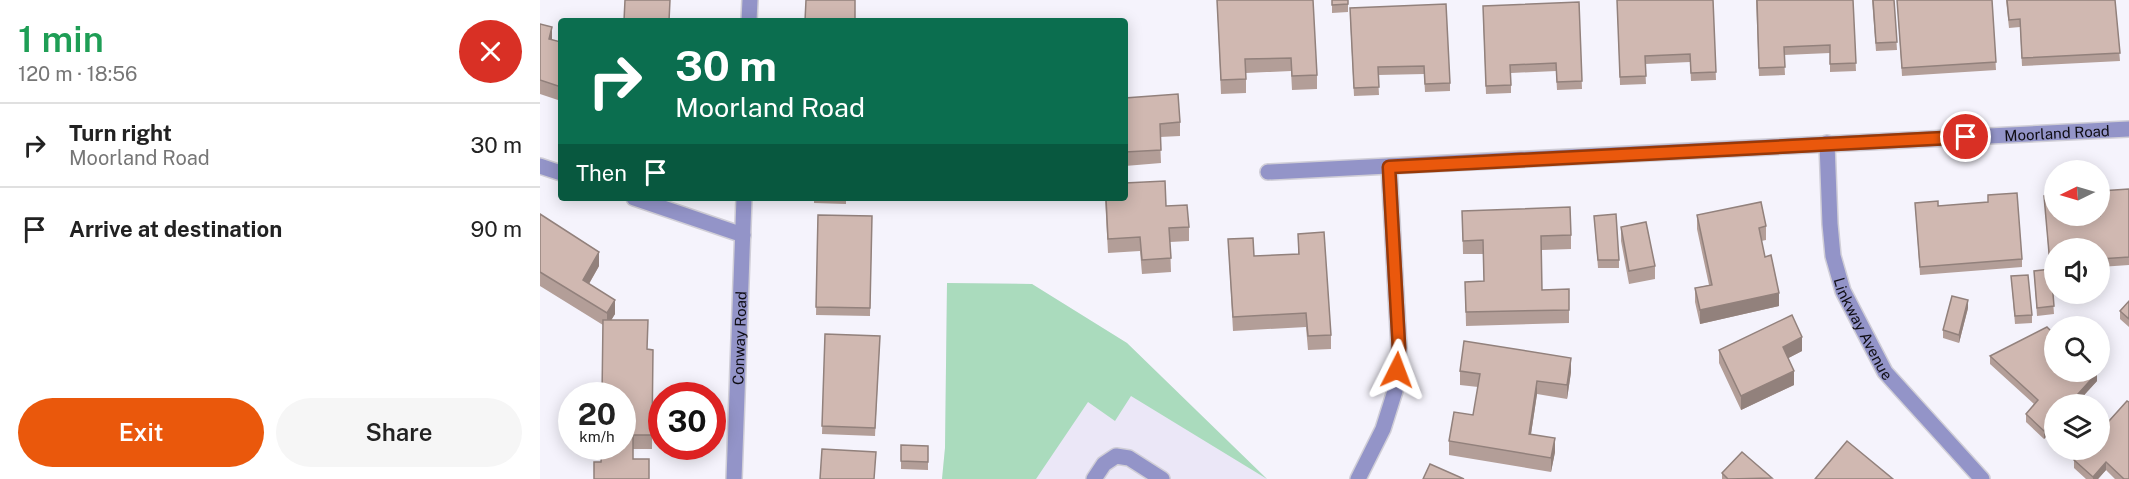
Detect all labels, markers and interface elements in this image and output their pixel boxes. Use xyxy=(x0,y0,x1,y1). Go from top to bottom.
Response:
text: 1 min xyxy=(18,18,104,60)
button: close xyxy=(459,20,522,83)
text: 30 m xyxy=(675,41,777,90)
icon: right xyxy=(576,42,654,120)
text: 120 m · 18:56 xyxy=(18,62,138,86)
text: Moorland Road xyxy=(675,91,865,123)
pin xyxy=(1940,111,1991,162)
text: Turn right xyxy=(69,120,172,146)
icon: arrive xyxy=(1949,120,1982,153)
street label: Moorland Road xyxy=(2004,121,2110,144)
icon: right xyxy=(18,129,51,162)
text: 30 m xyxy=(470,132,522,158)
text: Moorland Road xyxy=(69,146,210,170)
icon: arrive xyxy=(639,156,672,189)
text: Then xyxy=(576,160,627,186)
north arrow xyxy=(2044,160,2110,226)
map controls xyxy=(2044,160,2110,460)
icon: arrive xyxy=(18,213,51,246)
text: Arrive at destination xyxy=(69,216,282,242)
text: 90 m xyxy=(471,216,522,242)
button: sound xyxy=(2044,238,2110,304)
street label: Linkway Avenue xyxy=(1831,275,1896,383)
street label: Conway Road xyxy=(729,291,749,385)
button: search xyxy=(2044,316,2110,382)
position arrow xyxy=(1365,338,1429,402)
speed limit sign: 30 xyxy=(648,382,726,460)
button: layers xyxy=(2044,394,2110,460)
text: 20 xyxy=(578,396,616,432)
button: Exit xyxy=(18,398,264,467)
button: Share xyxy=(276,398,522,467)
text: km/h xyxy=(579,428,615,445)

